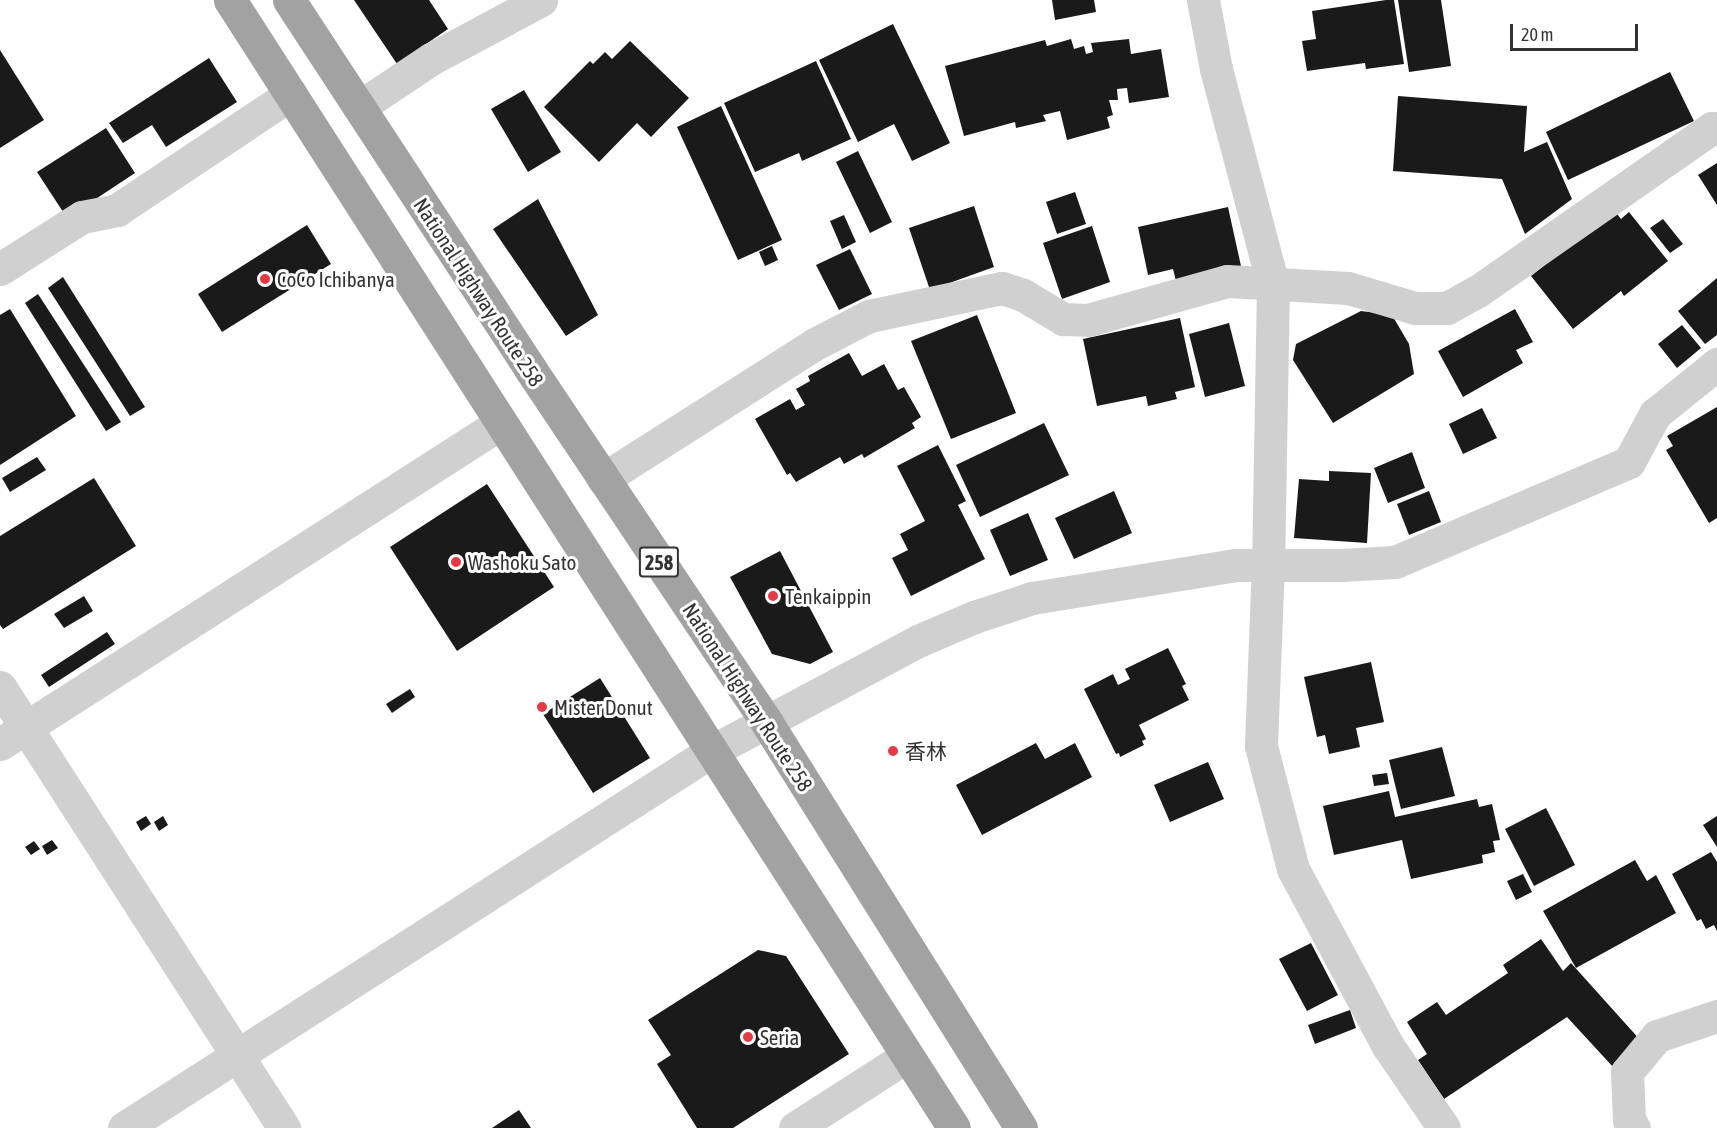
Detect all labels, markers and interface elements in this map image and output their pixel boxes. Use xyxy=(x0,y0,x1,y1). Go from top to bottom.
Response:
scale bar xyxy=(1513,12,1640,50)
text: 20 m xyxy=(1521,24,1553,45)
street label: National Highway Route 258 xyxy=(409,193,549,391)
place label: CoCo Ichibanya xyxy=(277,266,395,292)
marker: CoCo Ichibanya xyxy=(258,272,272,286)
road number: 258 xyxy=(638,545,680,579)
place label: Washoku Sato xyxy=(468,549,576,575)
marker: Washoku Sato xyxy=(449,555,463,569)
place label: Tenkaippin xyxy=(785,583,871,609)
marker: Tenkaippin xyxy=(766,589,780,603)
street label: National Highway Route 258 xyxy=(678,598,818,796)
place label: Mister Donut xyxy=(554,694,653,720)
marker: Mister Donut xyxy=(535,700,549,714)
place label: 香林 xyxy=(905,738,947,764)
marker: 香林 xyxy=(886,744,900,758)
place label: Seria xyxy=(760,1024,799,1050)
marker: Seria xyxy=(741,1030,755,1044)

